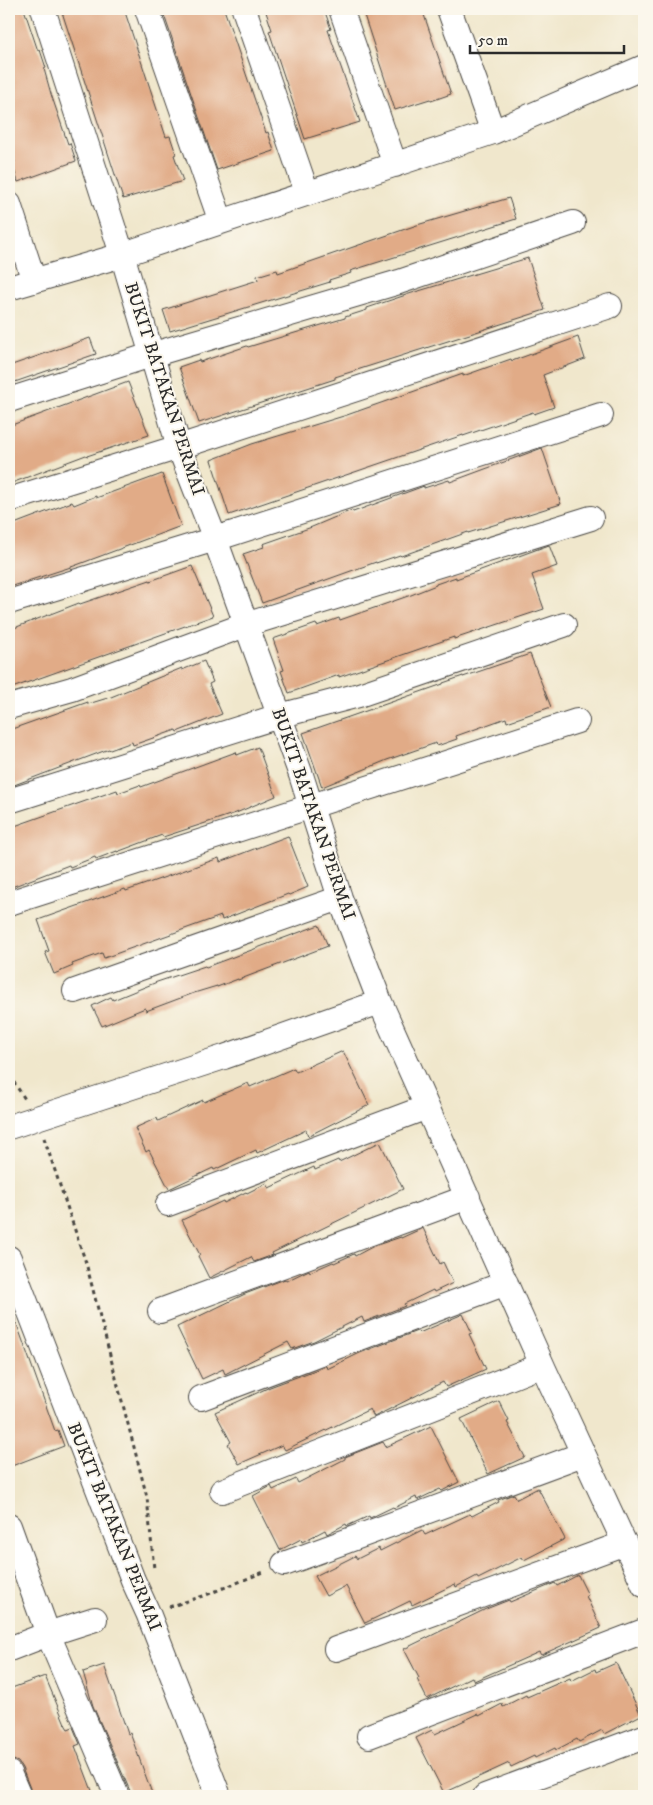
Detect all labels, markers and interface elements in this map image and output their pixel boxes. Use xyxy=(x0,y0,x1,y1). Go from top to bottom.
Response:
scale bar xyxy=(470,22,624,54)
text: 50 m xyxy=(478,31,508,50)
street label: BUKIT BATAKAN PERMAI xyxy=(119,280,209,498)
street label: BUKIT BATAKAN PERMAI xyxy=(266,705,360,923)
street label: BUKIT BATAKAN PERMAI xyxy=(62,1419,166,1635)

